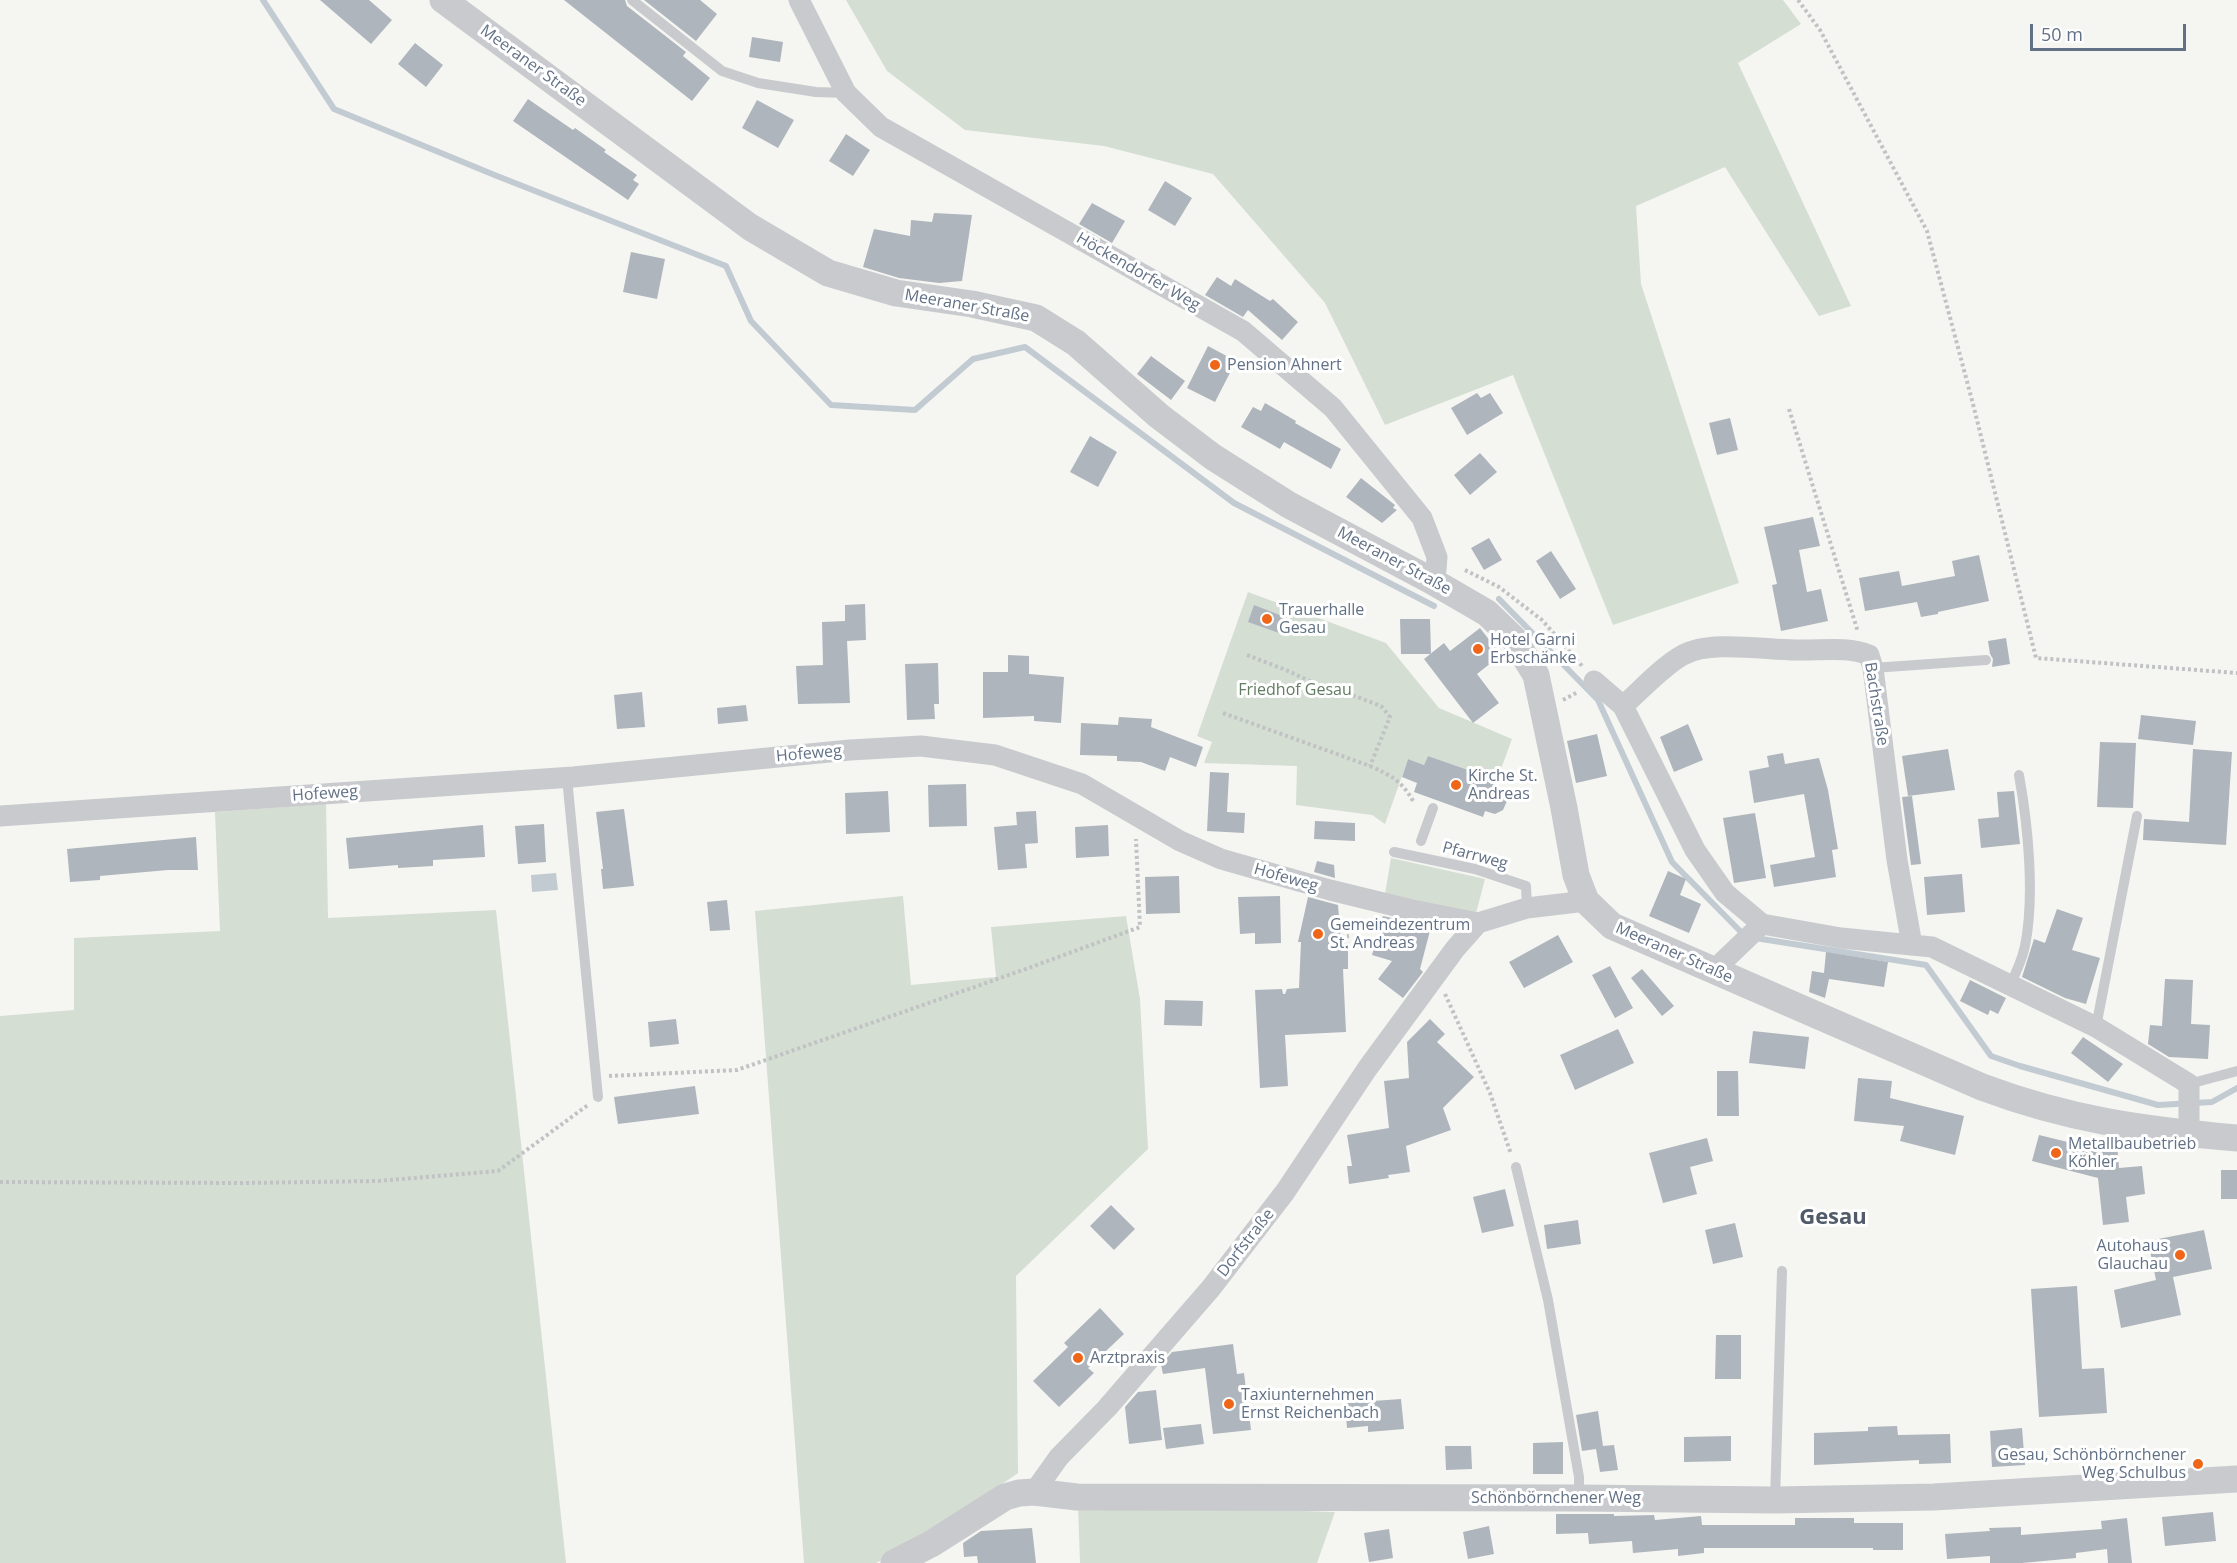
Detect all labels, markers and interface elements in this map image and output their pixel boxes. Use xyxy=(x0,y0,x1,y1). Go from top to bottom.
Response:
scale bar xyxy=(2033,12,2189,50)
street label: Meeraner Straße xyxy=(476,21,590,111)
text: 50 m xyxy=(2041,22,2083,46)
street label: Höckendorfer Weg xyxy=(1073,229,1203,315)
street label: Meeraner Straße xyxy=(903,286,1031,326)
place label: Pension Ahnert xyxy=(1227,355,1342,375)
marker: Pension Ahnert xyxy=(1208,358,1222,372)
street label: Meeraner Straße xyxy=(1334,523,1454,599)
place label: Trauerhalle Gesau xyxy=(1279,600,1364,638)
marker: Trauerhalle Gesau xyxy=(1260,612,1274,626)
place label: Hotel Garni Erbschänke xyxy=(1490,630,1576,668)
marker: Hotel Garni Erbschänke xyxy=(1471,642,1485,656)
street label: Bachstraße xyxy=(1860,661,1892,747)
park label: Friedhof Gesau xyxy=(1238,680,1352,700)
street label: Hofeweg xyxy=(775,742,843,766)
place label: Kirche St. Andreas xyxy=(1468,766,1538,804)
marker: Kirche St. Andreas xyxy=(1449,778,1463,792)
street label: Hofeweg xyxy=(291,782,359,806)
street label: Pfarrweg xyxy=(1440,838,1510,874)
street label: Hofeweg xyxy=(1252,860,1320,896)
place label: Gemeindezentrum St. Andreas xyxy=(1330,915,1470,953)
street label: Meeraner Straße xyxy=(1612,919,1736,987)
marker: Gemeindezentrum St. Andreas xyxy=(1311,927,1325,941)
place label: Metallbaubetrieb Köhler xyxy=(2068,1134,2196,1172)
marker: Metallbaubetrieb Köhler xyxy=(2049,1146,2063,1160)
street label: Dorfstraße xyxy=(1214,1205,1278,1281)
district label: Gesau xyxy=(1799,1205,1867,1231)
place label: Autohaus Glauchau xyxy=(2097,1236,2168,1274)
marker: Autohaus Glauchau xyxy=(2173,1248,2187,1262)
place label: Arztpraxis xyxy=(1090,1348,1165,1368)
marker: Arztpraxis xyxy=(1071,1351,1085,1365)
place label: Taxiunternehmen Ernst Reichenbach xyxy=(1241,1385,1379,1423)
marker: Taxiunternehmen Ernst Reichenbach xyxy=(1222,1397,1236,1411)
place label: Gesau, Schönbörnchener Weg Schulbus xyxy=(1998,1445,2186,1483)
marker: Gesau, Schönbörnchener Weg Schulbus xyxy=(2191,1457,2205,1471)
street label: Schönbörnchener Weg xyxy=(1471,1488,1641,1508)

